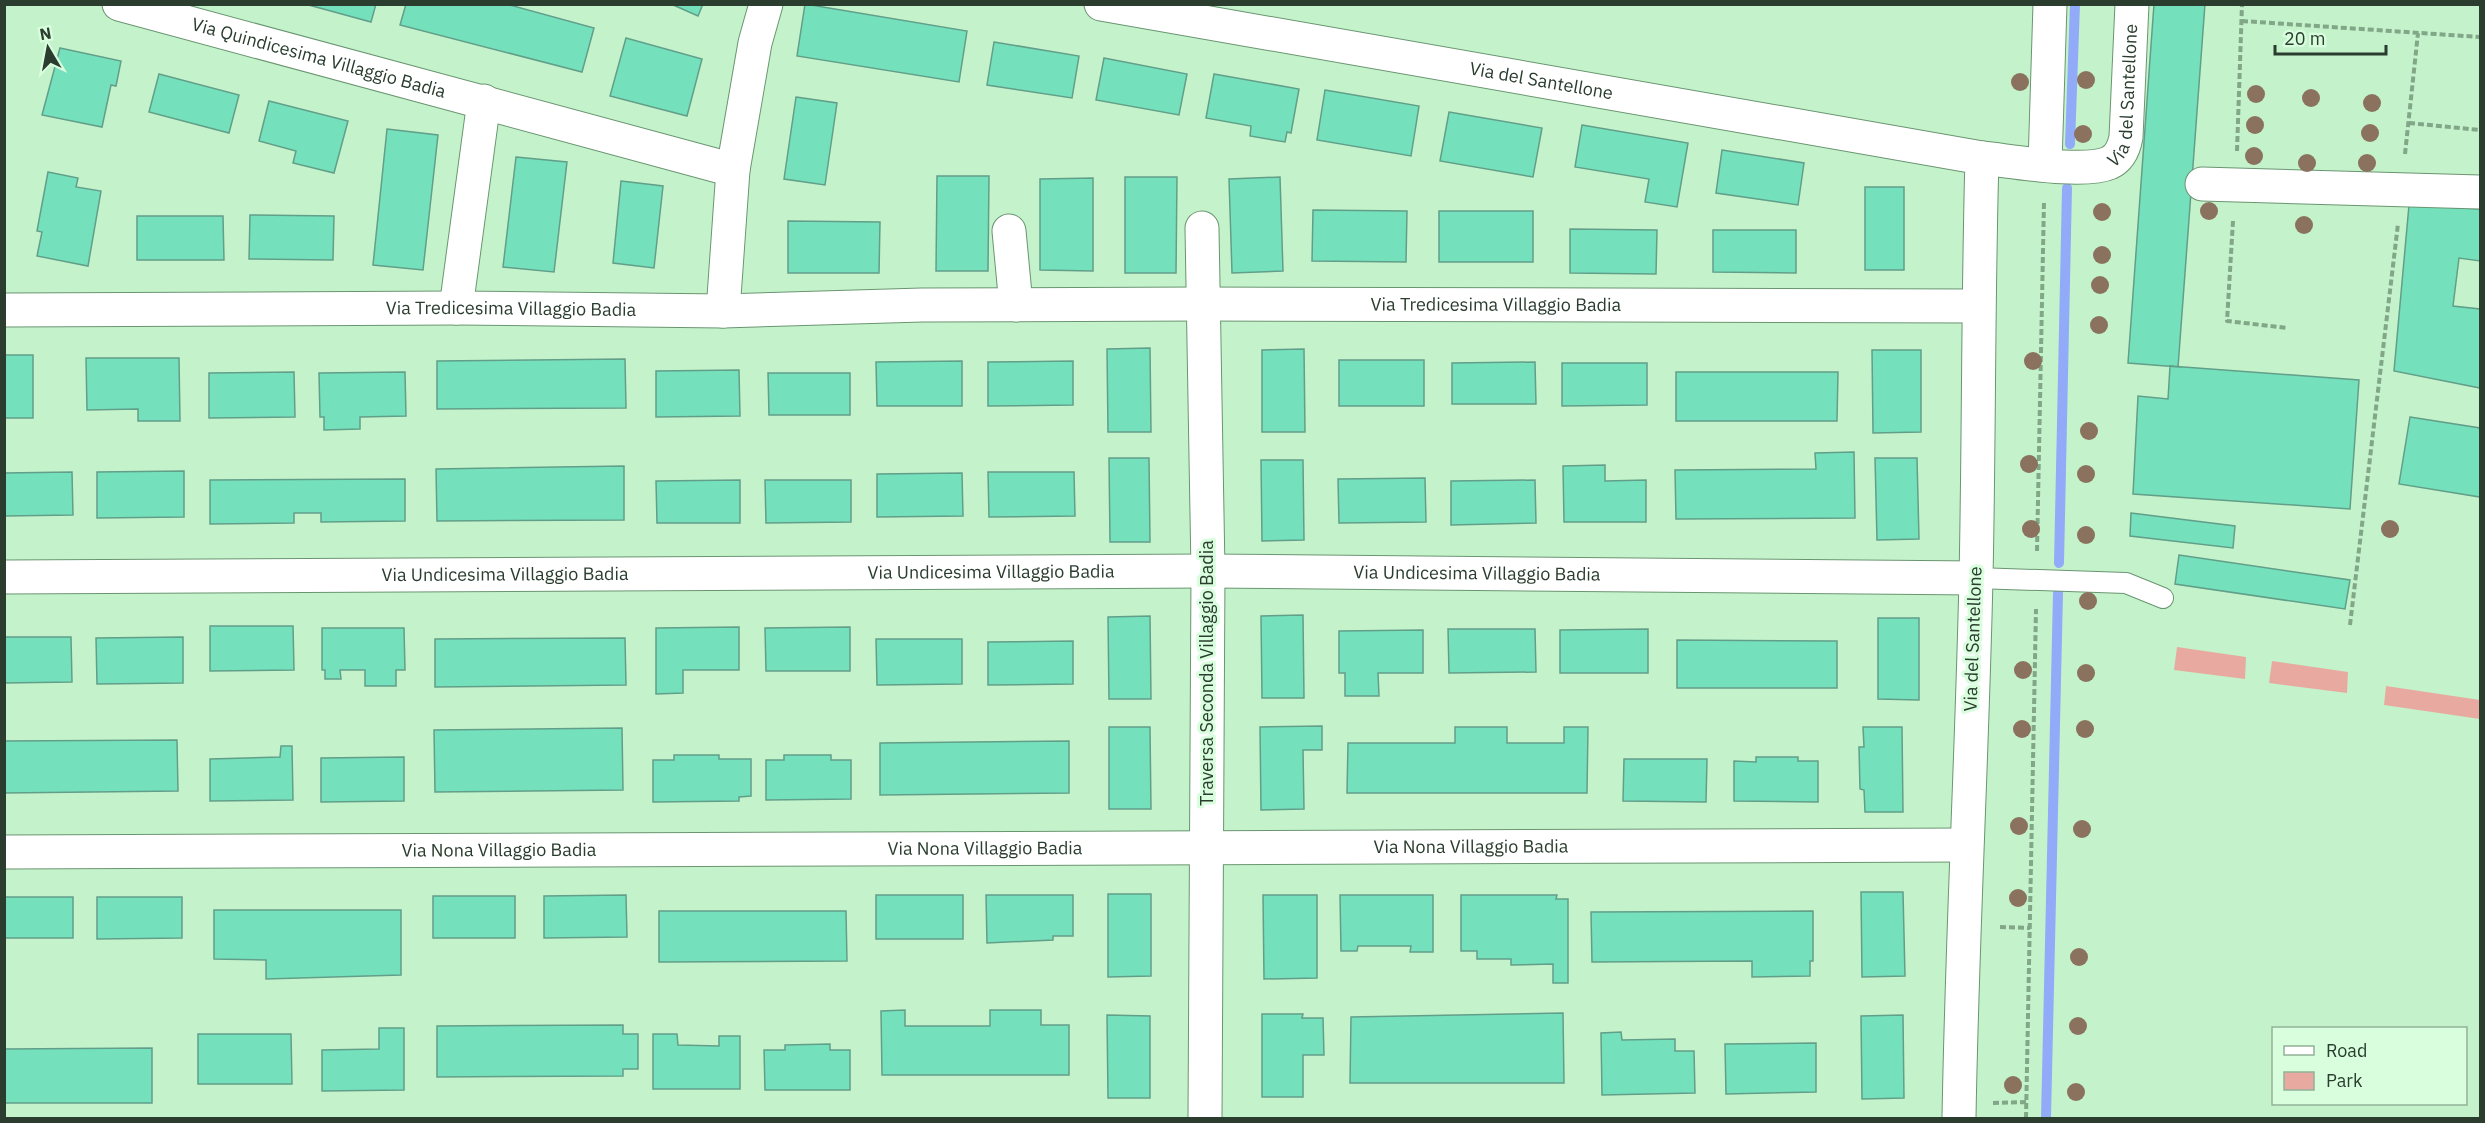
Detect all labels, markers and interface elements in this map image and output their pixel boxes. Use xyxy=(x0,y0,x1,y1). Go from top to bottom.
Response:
street label: Via Quindicesima Villaggio Badia xyxy=(189,12,449,103)
north arrow xyxy=(18,18,78,78)
scale bar xyxy=(2275,18,2386,56)
text: N xyxy=(38,22,53,44)
street label: Via del Santellone xyxy=(2103,23,2142,172)
text: 20 m xyxy=(2284,27,2326,50)
street label: Via del Santellone xyxy=(1468,57,1615,104)
street label: Via Tredicesima Villaggio Badia xyxy=(1371,292,1622,316)
street label: Via Tredicesima Villaggio Badia xyxy=(386,296,637,321)
street label: Traversa Seconda Villaggio Badia xyxy=(1195,540,1218,806)
street label: Via Undicesima Villaggio Badia xyxy=(867,559,1115,584)
street label: Via Undicesima Villaggio Badia xyxy=(1353,560,1601,586)
street label: Via Undicesima Villaggio Badia xyxy=(381,562,629,586)
street label: Via del Santellone xyxy=(1958,566,1987,712)
street label: Via Nona Villaggio Badia xyxy=(1373,834,1569,858)
street label: Via Nona Villaggio Badia xyxy=(887,836,1083,860)
street label: Via Nona Villaggio Badia xyxy=(401,838,597,862)
legend xyxy=(2272,1027,2467,1105)
text: Road xyxy=(2326,1039,2367,1062)
text: Park xyxy=(2326,1069,2363,1092)

